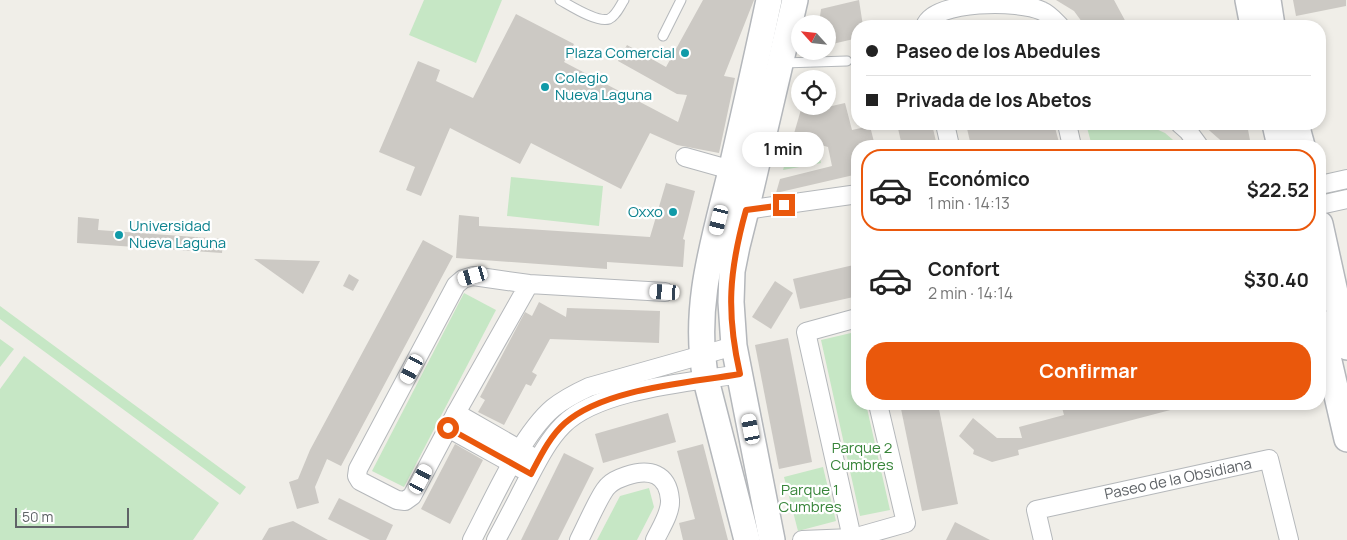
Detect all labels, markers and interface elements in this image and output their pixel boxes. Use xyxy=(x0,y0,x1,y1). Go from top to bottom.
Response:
north arrow xyxy=(791,15,836,60)
map controls xyxy=(791,15,836,115)
text: Paseo de los Abedules xyxy=(896,38,1101,64)
place label: Plaza Comercial xyxy=(566,42,675,63)
marker: Plaza Comercial xyxy=(679,47,691,59)
place label: Colegio Nueva Laguna xyxy=(555,67,652,105)
button: locate xyxy=(791,70,836,115)
marker: Colegio Nueva Laguna xyxy=(539,81,551,93)
text: Privada de los Abetos xyxy=(896,87,1092,113)
callout: 1 min xyxy=(743,132,825,168)
text: 1 min xyxy=(763,138,803,160)
text: Económico xyxy=(928,166,1030,192)
icon: car xyxy=(868,168,913,213)
text: $22.52 xyxy=(1247,177,1309,203)
text: 1 min · 14:13 xyxy=(928,192,1010,214)
route end xyxy=(773,194,795,216)
place label: Oxxo xyxy=(628,201,663,222)
car xyxy=(708,204,729,236)
marker: Oxxo xyxy=(667,206,679,218)
place label: Universidad Nueva Laguna xyxy=(129,215,226,253)
marker: Universidad Nueva Laguna xyxy=(113,229,125,241)
text: Confort xyxy=(928,256,1000,282)
icon: car xyxy=(868,258,913,303)
car xyxy=(456,265,489,287)
text: $30.40 xyxy=(1244,267,1309,293)
text: 2 min · 14:14 xyxy=(928,282,1013,304)
car xyxy=(649,284,680,300)
button: Confirmar xyxy=(866,342,1311,400)
car xyxy=(398,352,425,386)
car xyxy=(740,413,761,445)
route start xyxy=(437,417,459,439)
park label: Parque 2 Cumbres xyxy=(830,437,894,475)
street label: Paseo de la Obsidiana xyxy=(1102,453,1253,504)
car xyxy=(407,462,434,496)
park label: Parque 1 Cumbres xyxy=(778,479,842,517)
scale bar xyxy=(15,505,129,528)
text: 50 m xyxy=(22,507,53,526)

